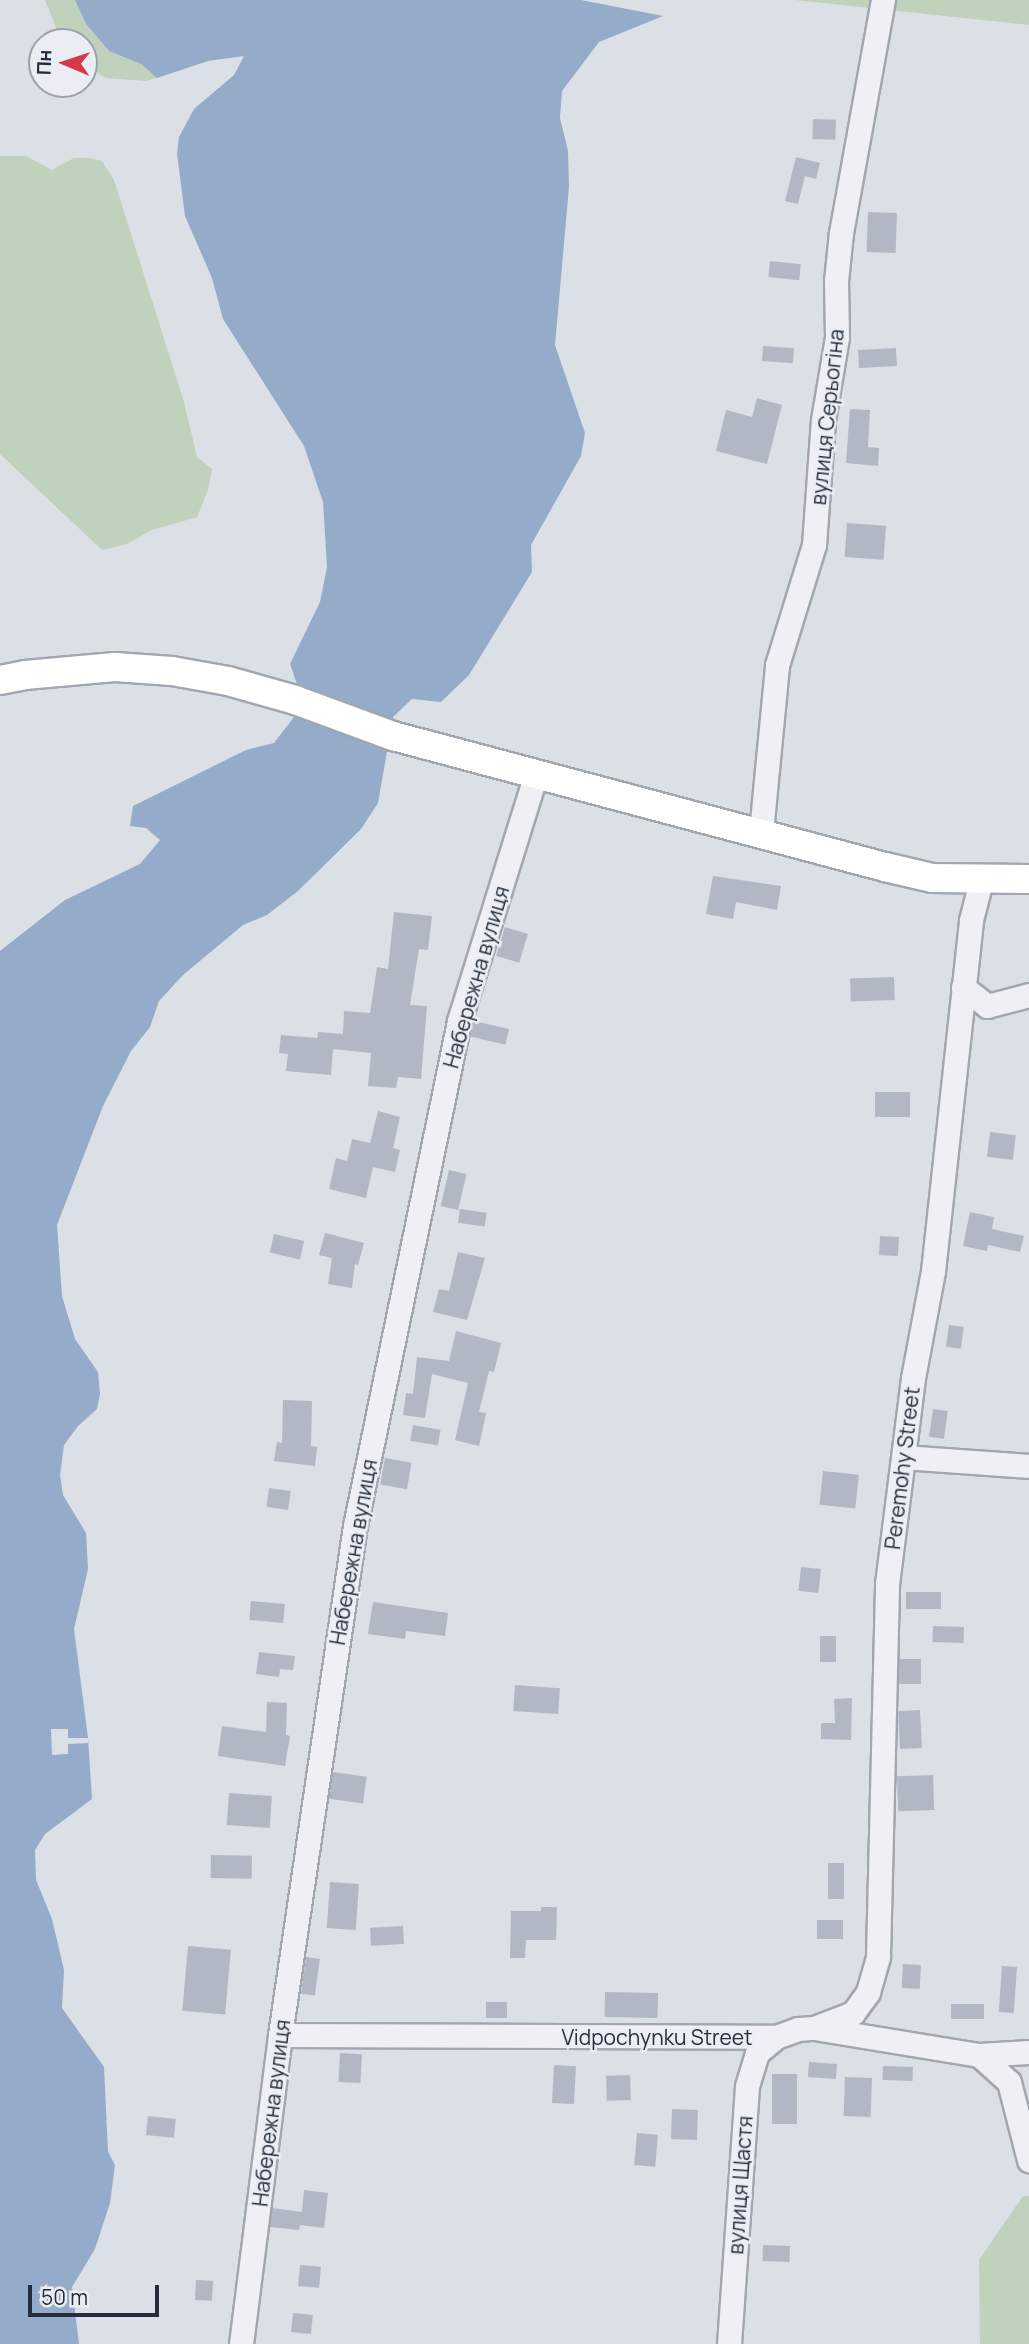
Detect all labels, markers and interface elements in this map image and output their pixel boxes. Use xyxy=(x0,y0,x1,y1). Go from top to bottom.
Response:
north arrow xyxy=(28,28,98,98)
text: Пн xyxy=(31,49,57,76)
street label: вулиця Серьогіна xyxy=(805,328,849,506)
street label: Набережна вулиця xyxy=(438,883,514,1071)
street label: Peremohy Street xyxy=(880,1385,924,1551)
street label: Набережна вулиця xyxy=(324,1457,382,1647)
street label: Набережна вулиця xyxy=(247,2018,295,2208)
street label: Vidpochynku Street xyxy=(562,2024,752,2050)
street label: вулиця Щастя xyxy=(723,2115,757,2255)
scale bar xyxy=(32,2270,163,2314)
text: 50 m xyxy=(41,2283,88,2311)

